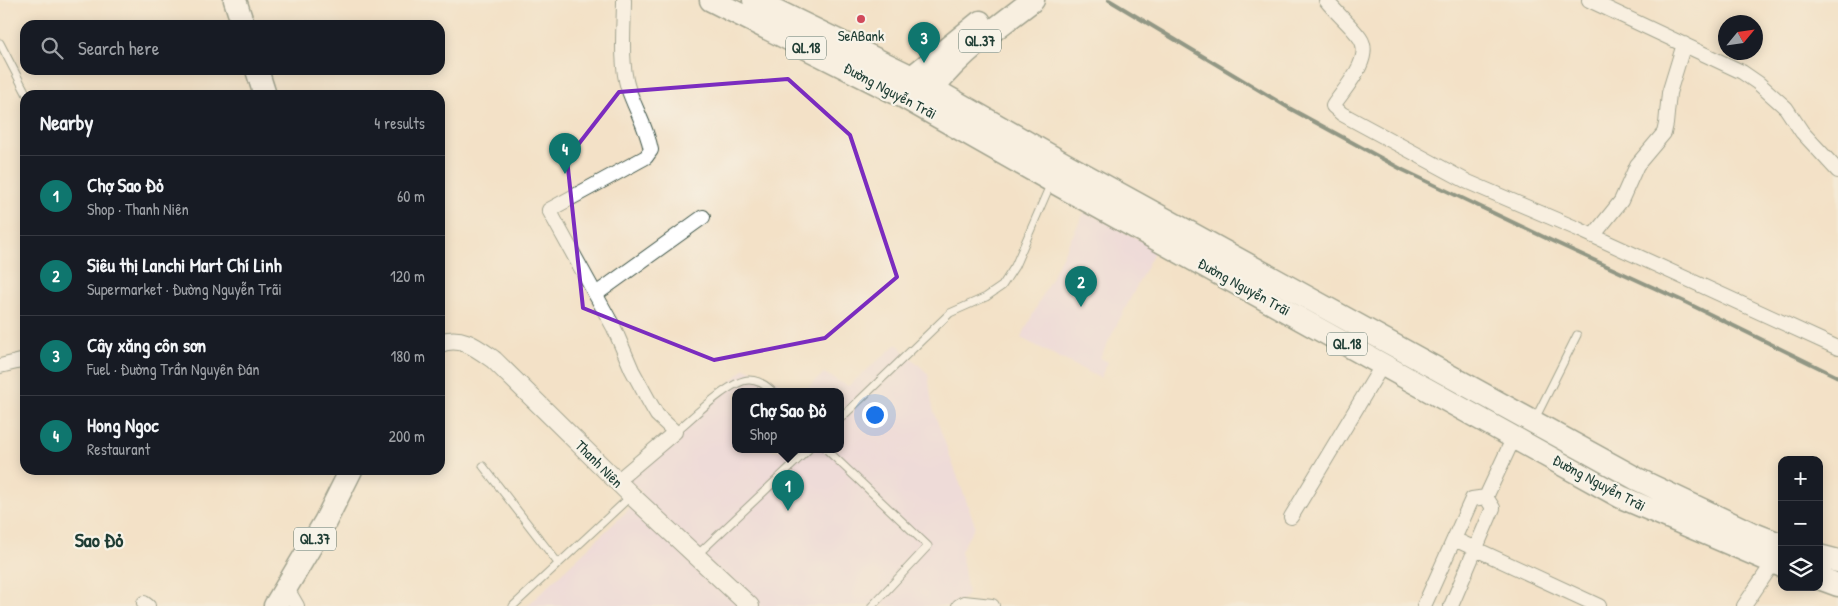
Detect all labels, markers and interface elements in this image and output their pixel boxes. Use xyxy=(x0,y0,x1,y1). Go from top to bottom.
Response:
marker: SeABank xyxy=(855,13,867,25)
north arrow xyxy=(1718,15,1763,60)
search box xyxy=(20,20,445,75)
pin: 3 xyxy=(908,22,940,63)
place label: SeABank xyxy=(838,25,884,46)
road number: QL.37 xyxy=(959,29,1001,52)
icon: search xyxy=(38,34,66,62)
text: Search here xyxy=(78,35,159,61)
road number: QL.18 xyxy=(786,36,826,59)
street label: Đường Nguyễn Trãi xyxy=(840,57,940,124)
text: Nearby xyxy=(40,108,93,137)
text: 4 results xyxy=(374,112,425,134)
pin: 4 xyxy=(549,133,581,174)
text: Chợ Sao Đỏ xyxy=(87,172,164,198)
text: 1 xyxy=(53,185,59,207)
text: 60 m xyxy=(397,185,425,207)
text: Shop · Thanh Niên xyxy=(87,198,189,220)
text: Siêu thị Lanchi Mart Chí Linh xyxy=(87,252,282,278)
street label: Đường Nguyễn Trãi xyxy=(1194,253,1294,321)
text: 2 xyxy=(52,265,60,287)
text: 120 m xyxy=(390,265,425,287)
pin: 2 xyxy=(1065,266,1097,307)
text: Supermarket · Đường Nguyễn Trãi xyxy=(87,278,282,300)
text: Cây xăng côn sơn xyxy=(87,332,206,358)
road number: QL.18 xyxy=(1327,332,1367,356)
text: 3 xyxy=(52,345,60,367)
text: 180 m xyxy=(391,345,425,367)
text: Fuel · Đường Trần Nguyên Đán xyxy=(87,358,259,380)
popup xyxy=(732,388,844,453)
text: Chợ Sao Đỏ xyxy=(750,397,826,423)
your location xyxy=(862,402,888,428)
text: Hong Ngoc xyxy=(87,412,159,438)
text: Shop xyxy=(750,423,777,445)
text: 4 xyxy=(53,425,59,447)
text: 200 m xyxy=(389,425,425,447)
street label: Thanh Niên xyxy=(571,435,628,492)
text: Restaurant xyxy=(87,438,150,460)
street label: Đường Nguyễn Trãi xyxy=(1549,449,1649,516)
map controls xyxy=(1778,456,1823,591)
button: + xyxy=(1778,456,1823,501)
pin: 1 xyxy=(772,470,804,511)
button: − xyxy=(1778,501,1823,546)
district label: Sao Đỏ xyxy=(75,526,123,553)
road number: QL.37 xyxy=(294,528,336,550)
button: layers xyxy=(1778,546,1823,591)

